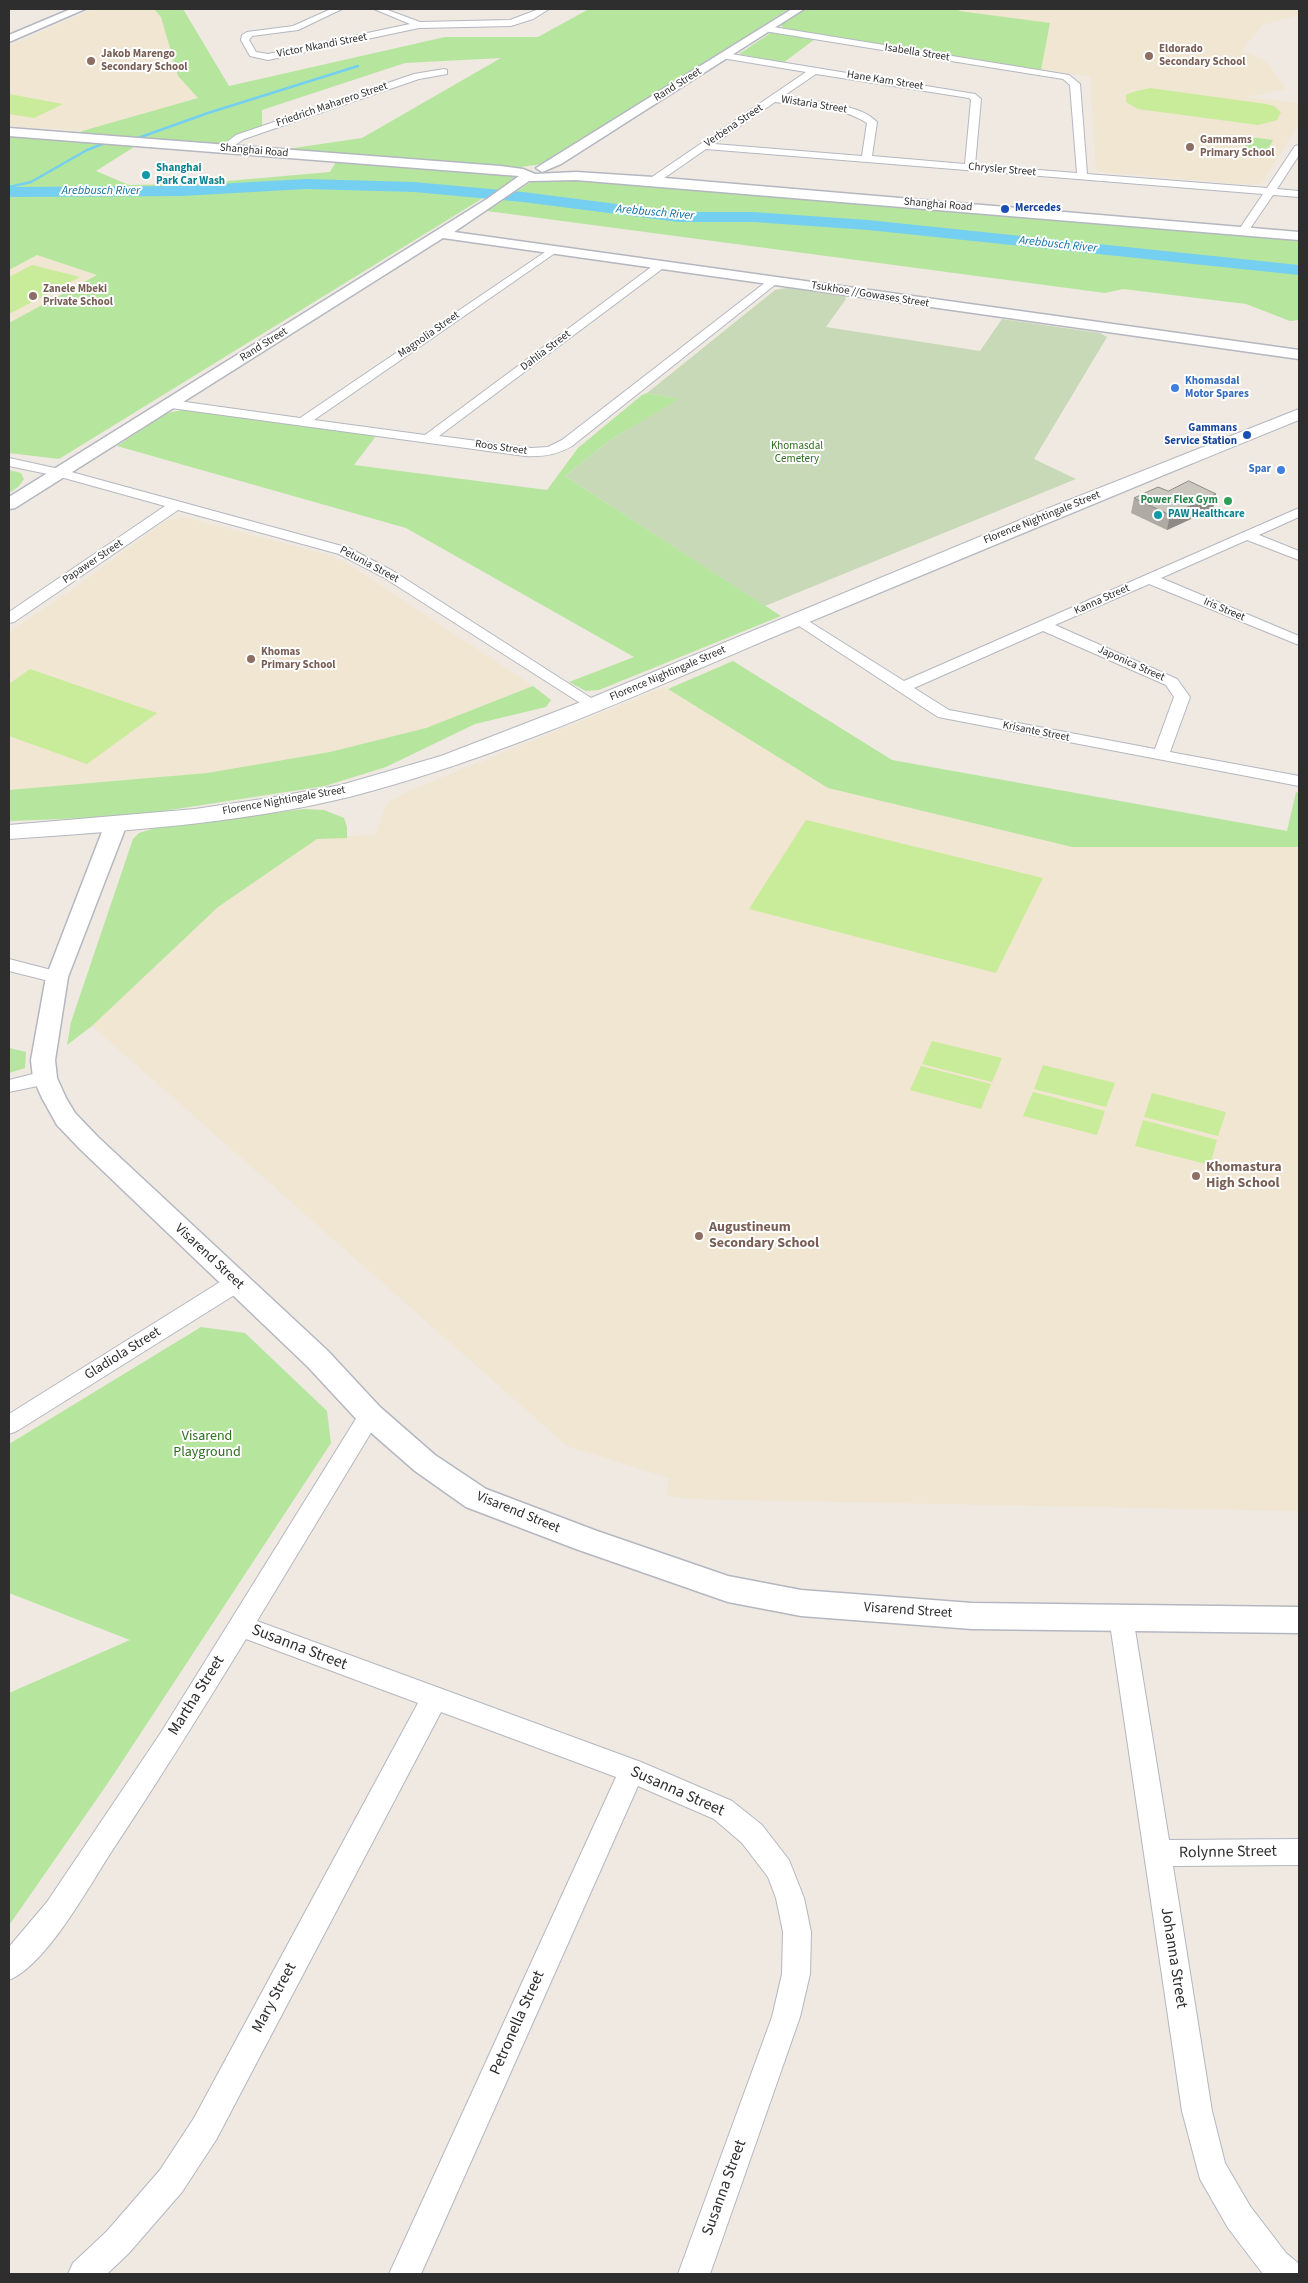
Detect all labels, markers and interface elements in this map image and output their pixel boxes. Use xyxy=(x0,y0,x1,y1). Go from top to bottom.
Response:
street label: Victor Nkandi Street xyxy=(276,31,368,61)
street label: Isabella Street xyxy=(884,41,950,65)
place label: Eldorado Secondary School xyxy=(1159,43,1245,69)
place label: Jakob Marengo Secondary School xyxy=(101,48,187,74)
marker: Eldorado Secondary School xyxy=(1143,50,1155,62)
marker: Jakob Marengo Secondary School xyxy=(85,55,97,67)
street label: Rand Street xyxy=(652,65,704,105)
street label: Hane Kam Street xyxy=(846,68,924,94)
street label: Friedrich Maharero Street xyxy=(275,80,389,130)
street label: Wistaria Street xyxy=(780,93,848,117)
street label: Verbena Street xyxy=(702,102,766,150)
place label: Gammams Primary School xyxy=(1200,134,1274,160)
street label: Shanghai Road xyxy=(219,141,289,161)
marker: Gammams Primary School xyxy=(1184,141,1196,153)
street label: Chrysler Street xyxy=(968,160,1036,180)
place label: Shanghai Park Car Wash xyxy=(156,162,225,188)
marker: Shanghai Park Car Wash xyxy=(140,169,152,181)
water label: Arebbusch River xyxy=(62,184,140,198)
street label: Shanghai Road xyxy=(903,195,973,215)
water label: Arebbusch River xyxy=(615,202,695,224)
place label: Mercedes xyxy=(1015,202,1061,216)
marker: Mercedes xyxy=(999,203,1011,215)
water label: Arebbusch River xyxy=(1018,234,1098,256)
street label: Tsukhoe //Gowases Street xyxy=(810,279,930,311)
place label: Zanele Mbeki Private School xyxy=(43,283,113,309)
marker: Zanele Mbeki Private School xyxy=(27,290,39,302)
street label: Magnolia Street xyxy=(396,309,462,361)
street label: Rand Street xyxy=(238,325,290,365)
street label: Dahlia Street xyxy=(518,328,574,374)
place label: Khomasdal Motor Spares xyxy=(1185,375,1249,401)
marker: Khomasdal Motor Spares xyxy=(1169,382,1181,394)
place label: Gammans Service Station xyxy=(1164,422,1237,448)
marker: Gammans Service Station xyxy=(1241,429,1253,441)
street label: Roos Street xyxy=(474,438,528,458)
park label: Khomasdal Cemetery xyxy=(771,440,823,466)
place label: Spar xyxy=(1249,463,1271,477)
marker: Spar xyxy=(1275,464,1287,476)
street label: Florence Nightingale Street xyxy=(982,489,1102,547)
place label: Power Flex Gym xyxy=(1140,494,1218,508)
marker: Power Flex Gym xyxy=(1222,495,1234,507)
place label: PAW Healthcare xyxy=(1168,508,1245,522)
marker: PAW Healthcare xyxy=(1152,509,1164,521)
street label: Papawer Street xyxy=(60,537,126,587)
street label: Petunia Street xyxy=(337,544,401,586)
street label: Kanna Street xyxy=(1072,582,1132,618)
street label: Iris Street xyxy=(1201,595,1247,625)
street label: Japonica Street xyxy=(1096,643,1166,685)
street label: Florence Nightingale Street xyxy=(608,644,728,704)
place label: Khomas Primary School xyxy=(261,646,335,672)
marker: Khomas Primary School xyxy=(245,653,257,665)
street label: Krisante Street xyxy=(1001,719,1071,745)
street label: Florence Nightingale Street xyxy=(222,784,346,818)
place label: Khomastura High School xyxy=(1206,1160,1282,1192)
marker: Khomastura High School xyxy=(1190,1170,1202,1182)
place label: Augustineum Secondary School xyxy=(709,1220,819,1252)
street label: Visarend Street xyxy=(171,1221,247,1293)
marker: Augustineum Secondary School xyxy=(693,1230,705,1242)
street label: Gladiola Street xyxy=(82,1324,164,1384)
park label: Visarend Playground xyxy=(173,1429,241,1461)
street label: Visarend Street xyxy=(474,1489,562,1537)
street label: Visarend Street xyxy=(863,1600,953,1622)
street label: Susanna Street xyxy=(248,1621,350,1675)
street label: Martha Street xyxy=(165,1652,229,1740)
street label: Susanna Street xyxy=(627,1763,727,1821)
street label: Rolynne Street xyxy=(1179,1843,1277,1863)
street label: Johanna Street xyxy=(1156,1906,1190,2010)
street label: Mary Street xyxy=(249,1960,301,2036)
street label: Petronella Street xyxy=(486,1968,550,2078)
street label: Susanna Street xyxy=(699,2137,751,2239)

